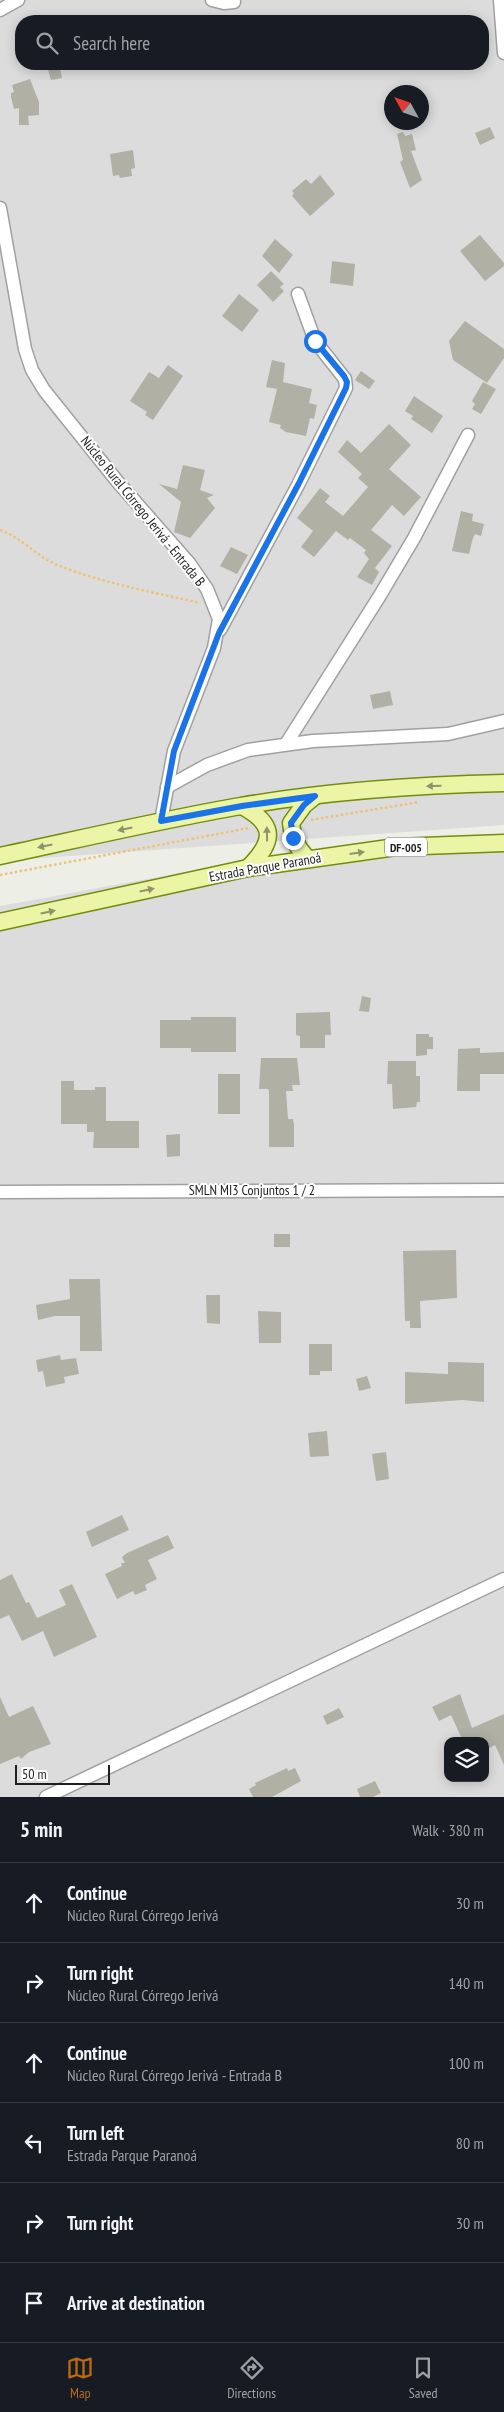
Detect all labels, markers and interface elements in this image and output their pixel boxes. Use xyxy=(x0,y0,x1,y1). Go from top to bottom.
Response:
search box xyxy=(15,15,489,70)
icon: search xyxy=(33,29,61,57)
text: Search here xyxy=(73,31,150,55)
north arrow xyxy=(384,85,429,130)
route start xyxy=(304,330,327,353)
street label: Núcleo Rural Córrego Jerivá - Entrada B xyxy=(77,432,209,590)
one-way arrow xyxy=(426,782,442,790)
one-way arrow xyxy=(118,825,133,833)
one-way arrow xyxy=(263,826,271,842)
route end xyxy=(282,827,305,850)
road number: DF-005 xyxy=(385,838,427,856)
one-way arrow xyxy=(38,842,53,850)
street label: Estrada Parque Paranoá xyxy=(207,848,323,886)
one-way arrow xyxy=(349,848,365,856)
one-way arrow xyxy=(139,886,154,894)
one-way arrow xyxy=(40,908,55,916)
street label: SMLN MI3 Conjuntos 1 / 2 xyxy=(189,1181,315,1199)
map controls xyxy=(444,1737,489,1782)
button: layers xyxy=(444,1737,489,1782)
scale bar xyxy=(15,1762,110,1785)
text: 50 m xyxy=(22,1765,47,1783)
text: 5 min xyxy=(20,1816,62,1843)
text: Walk · 380 m xyxy=(412,1820,484,1840)
text: Continue xyxy=(67,1881,127,1905)
icon: ahead xyxy=(20,1889,48,1917)
text: 30 m xyxy=(456,1893,484,1913)
text: Núcleo Rural Córrego Jerivá xyxy=(67,1905,218,1925)
text: Turn right xyxy=(67,1961,133,1985)
icon: right xyxy=(20,1969,48,1997)
text: 140 m xyxy=(449,1973,484,1993)
text: Núcleo Rural Córrego Jerivá xyxy=(67,1985,218,2005)
text: Continue xyxy=(67,2041,127,2065)
icon: ahead xyxy=(20,2049,48,2077)
text: 100 m xyxy=(449,2053,484,2073)
text: Núcleo Rural Córrego Jerivá - Entrada B xyxy=(67,2065,282,2085)
text: Turn left xyxy=(67,2121,124,2145)
icon: left xyxy=(20,2129,48,2157)
text: 80 m xyxy=(456,2133,484,2153)
text: Estrada Parque Paranoá xyxy=(67,2145,197,2165)
icon: right xyxy=(20,2209,48,2237)
text: Turn right xyxy=(67,2211,133,2235)
text: 30 m xyxy=(456,2213,484,2233)
icon: arrive xyxy=(20,2289,48,2317)
text: Arrive at destination xyxy=(67,2291,205,2315)
tab: Map xyxy=(66,2354,94,2402)
tab: Directions xyxy=(227,2354,276,2402)
tab: Saved xyxy=(409,2354,438,2402)

